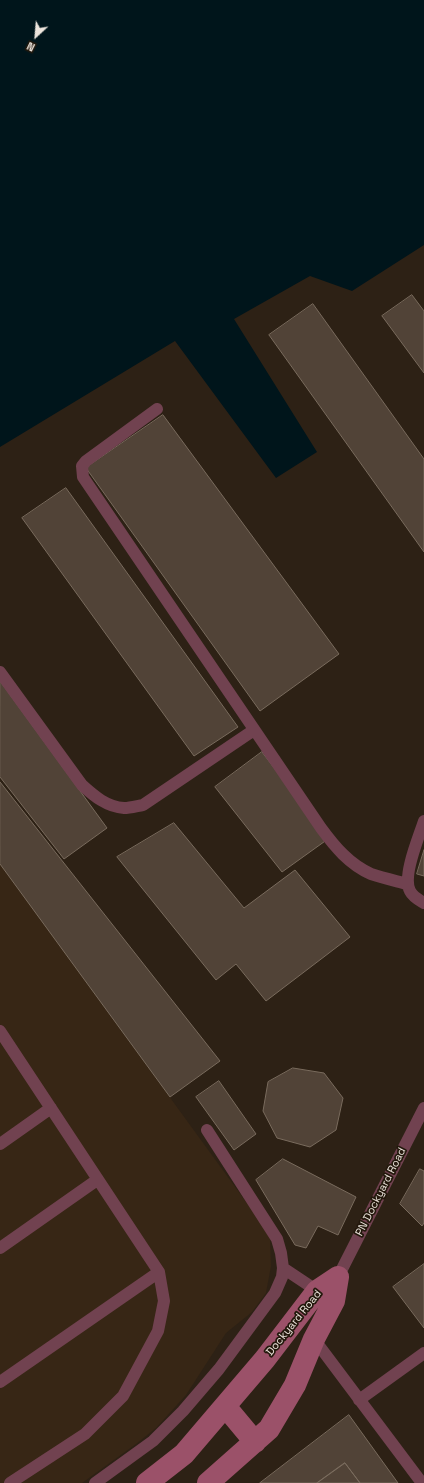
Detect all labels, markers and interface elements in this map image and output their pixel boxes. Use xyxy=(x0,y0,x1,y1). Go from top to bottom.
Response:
north arrow xyxy=(16,16,56,56)
text: N xyxy=(24,39,37,55)
street label: PN Dockyard Road xyxy=(353,1146,409,1238)
street label: Dockyard Road xyxy=(264,1288,324,1358)

